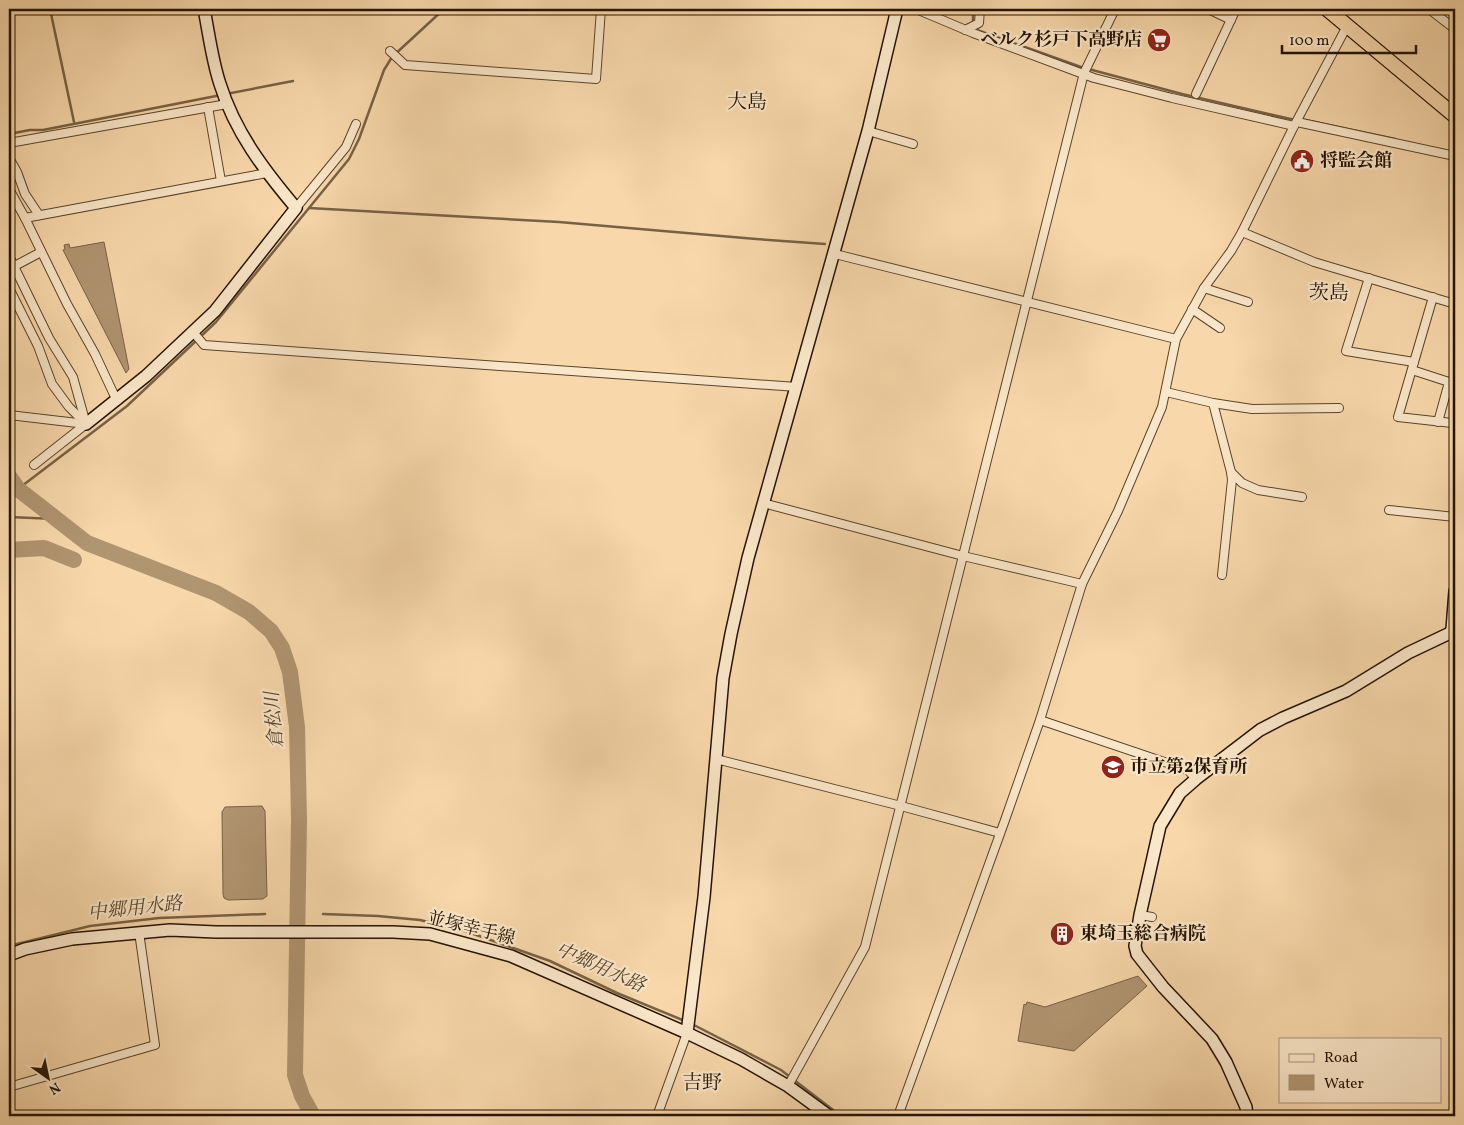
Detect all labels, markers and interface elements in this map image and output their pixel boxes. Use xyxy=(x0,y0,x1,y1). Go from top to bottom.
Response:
scale bar xyxy=(1282,22,1415,54)
supermarket icon: ベルク杉戸下高野店 xyxy=(1146,27,1172,53)
place label: ベルク杉戸下高野店 xyxy=(980,28,1142,53)
text: 100 m xyxy=(1289,31,1329,52)
district label: 大島 xyxy=(727,89,767,117)
public building icon: 将監会館 xyxy=(1289,148,1315,174)
place label: 将監会館 xyxy=(1320,149,1392,174)
district label: 茨島 xyxy=(1309,280,1349,308)
water label: 倉松川 xyxy=(259,688,290,750)
school or university icon: 市立第2保育所 xyxy=(1100,754,1126,780)
place label: 市立第2保育所 xyxy=(1130,755,1247,780)
water label: 中郷用水路 xyxy=(86,891,186,927)
street label: 並塚幸手線 xyxy=(424,906,518,952)
building icon: 東埼玉総合病院 xyxy=(1049,921,1075,947)
place label: 東埼玉総合病院 xyxy=(1080,922,1206,947)
water label: 中郷用水路 xyxy=(551,937,651,1000)
legend xyxy=(1279,1038,1442,1102)
text: Road xyxy=(1324,1048,1358,1069)
north arrow xyxy=(22,1052,72,1102)
district label: 吉野 xyxy=(682,1070,722,1098)
text: Water xyxy=(1324,1074,1364,1095)
text: N xyxy=(45,1077,64,1098)

